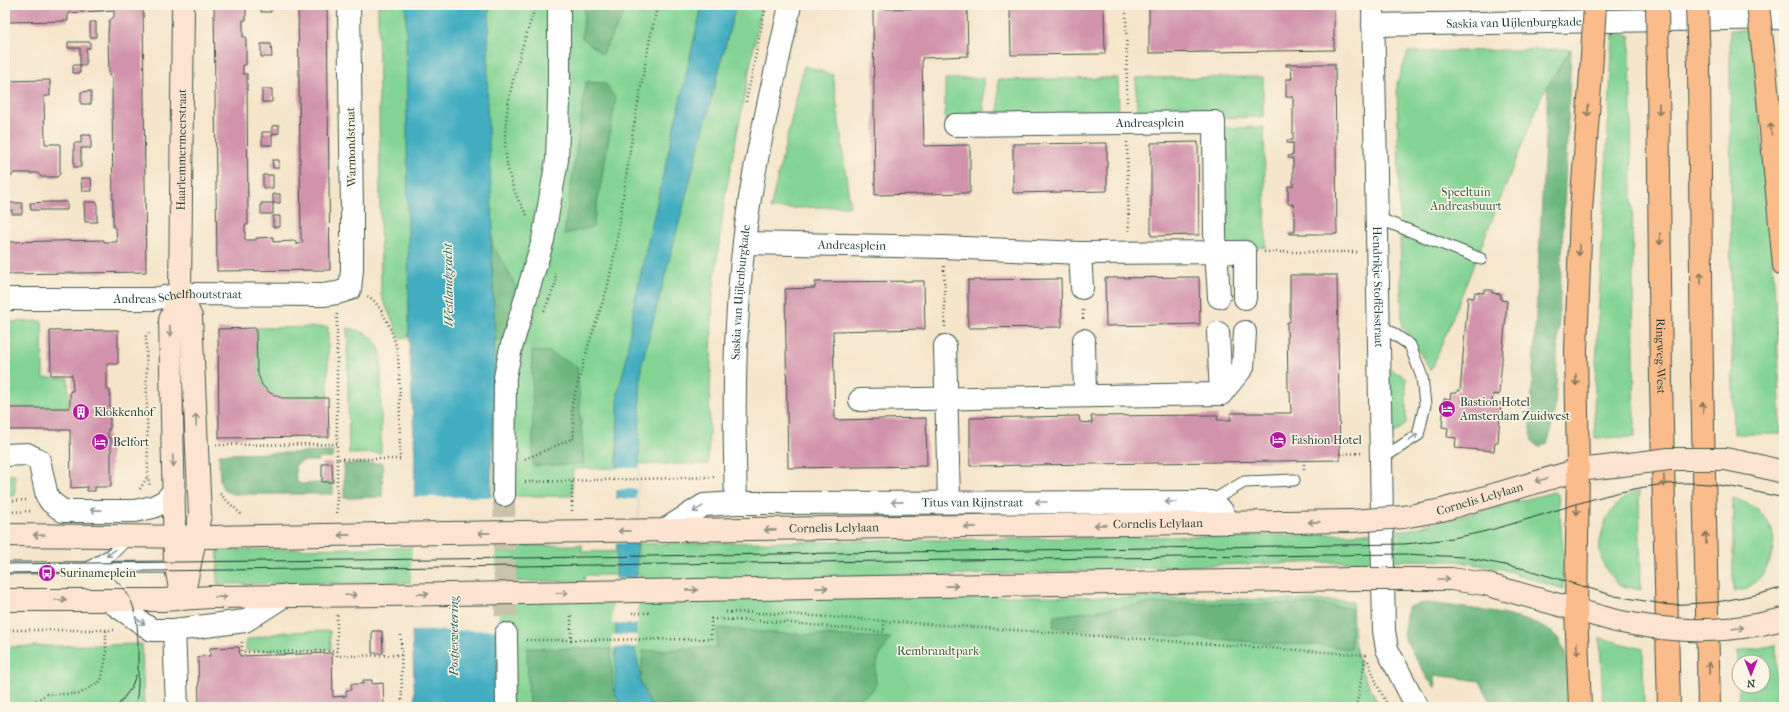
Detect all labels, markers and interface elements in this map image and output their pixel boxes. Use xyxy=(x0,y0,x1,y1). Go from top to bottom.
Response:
street label: Saskia van Uijlenburgkade xyxy=(1446,14,1582,31)
street label: Haarlemmermeerstraat xyxy=(174,88,189,211)
one-way arrow xyxy=(1655,102,1662,115)
one-way arrow xyxy=(1585,104,1592,117)
street label: Warmondstraat xyxy=(343,106,359,188)
street label: Andreasplein xyxy=(1115,115,1184,130)
one-way arrow xyxy=(1767,123,1775,136)
park label: Speeltuin Andreasbuurt xyxy=(1429,185,1502,213)
street label: Saskia van Uijlenburgkade xyxy=(729,224,753,360)
street label: Hendrikje Stoffelsstraat xyxy=(1370,226,1386,349)
one-way arrow xyxy=(1656,232,1664,245)
street label: Andreasplein xyxy=(817,237,886,253)
water label: Westlandgracht xyxy=(440,242,456,327)
one-way arrow xyxy=(1576,243,1583,256)
one-way arrow xyxy=(1697,272,1705,285)
street label: Andreas Schelfhoutstraat xyxy=(112,287,243,306)
street label: Ringweg-West xyxy=(1653,318,1668,395)
one-way arrow xyxy=(166,324,174,337)
one-way arrow xyxy=(1572,373,1580,386)
place label: Bastion Hotel Amsterdam Zuidwest xyxy=(1459,395,1571,423)
hotel icon: Bastion Hotel Amsterdam Zuidwest xyxy=(1437,399,1457,419)
building icon: Klokkenhof xyxy=(71,402,91,422)
one-way arrow xyxy=(1699,402,1707,415)
place label: Klokkenhof xyxy=(94,405,157,419)
one-way arrow xyxy=(193,414,200,427)
hotel icon: Fashion Hotel xyxy=(1268,430,1288,450)
hotel icon: Belfort xyxy=(90,432,110,452)
place label: Fashion Hotel xyxy=(1291,433,1363,447)
one-way arrow xyxy=(1408,433,1418,442)
place label: Belfort xyxy=(113,435,150,449)
one-way arrow xyxy=(170,454,177,467)
one-way arrow xyxy=(1660,474,1668,487)
one-way arrow xyxy=(1534,477,1547,484)
street label: Cornelis Lelylaan xyxy=(1435,479,1525,518)
street label: Titus van Rijnstraat xyxy=(921,495,1024,510)
one-way arrow xyxy=(891,498,904,506)
one-way arrow xyxy=(1035,498,1048,506)
one-way arrow xyxy=(1165,498,1178,506)
one-way arrow xyxy=(1573,502,1581,515)
one-way arrow xyxy=(692,505,704,513)
one-way arrow xyxy=(90,506,103,514)
street label: Cornelis Lelylaan xyxy=(1113,516,1203,531)
one-way arrow xyxy=(1308,518,1321,526)
street label: Cornelis Lelylaan xyxy=(789,520,879,535)
one-way arrow xyxy=(1094,521,1107,529)
one-way arrow xyxy=(964,523,977,531)
one-way arrow xyxy=(764,526,777,533)
one-way arrow xyxy=(618,527,631,535)
one-way arrow xyxy=(478,529,491,537)
one-way arrow xyxy=(33,531,46,539)
one-way arrow xyxy=(338,531,351,538)
one-way arrow xyxy=(1702,532,1710,545)
one-way arrow xyxy=(105,549,116,557)
bus stop icon: Surinameplein xyxy=(37,563,57,583)
place label: Surinameplein xyxy=(60,566,136,580)
one-way arrow xyxy=(1437,575,1450,583)
one-way arrow xyxy=(945,582,958,589)
one-way arrow xyxy=(815,584,828,592)
one-way arrow xyxy=(685,586,698,594)
one-way arrow xyxy=(555,589,568,596)
one-way arrow xyxy=(416,590,429,598)
one-way arrow xyxy=(344,591,357,599)
one-way arrow xyxy=(214,593,227,601)
water label: Postjeswetering xyxy=(446,595,461,677)
one-way arrow xyxy=(54,596,67,604)
one-way arrow xyxy=(134,617,145,625)
one-way arrow xyxy=(1731,624,1744,632)
one-way arrow xyxy=(1574,642,1581,655)
park label: Rembrandtpark xyxy=(897,644,980,658)
north arrow xyxy=(1731,654,1771,694)
one-way arrow xyxy=(1705,662,1712,675)
text: N xyxy=(1746,677,1755,690)

